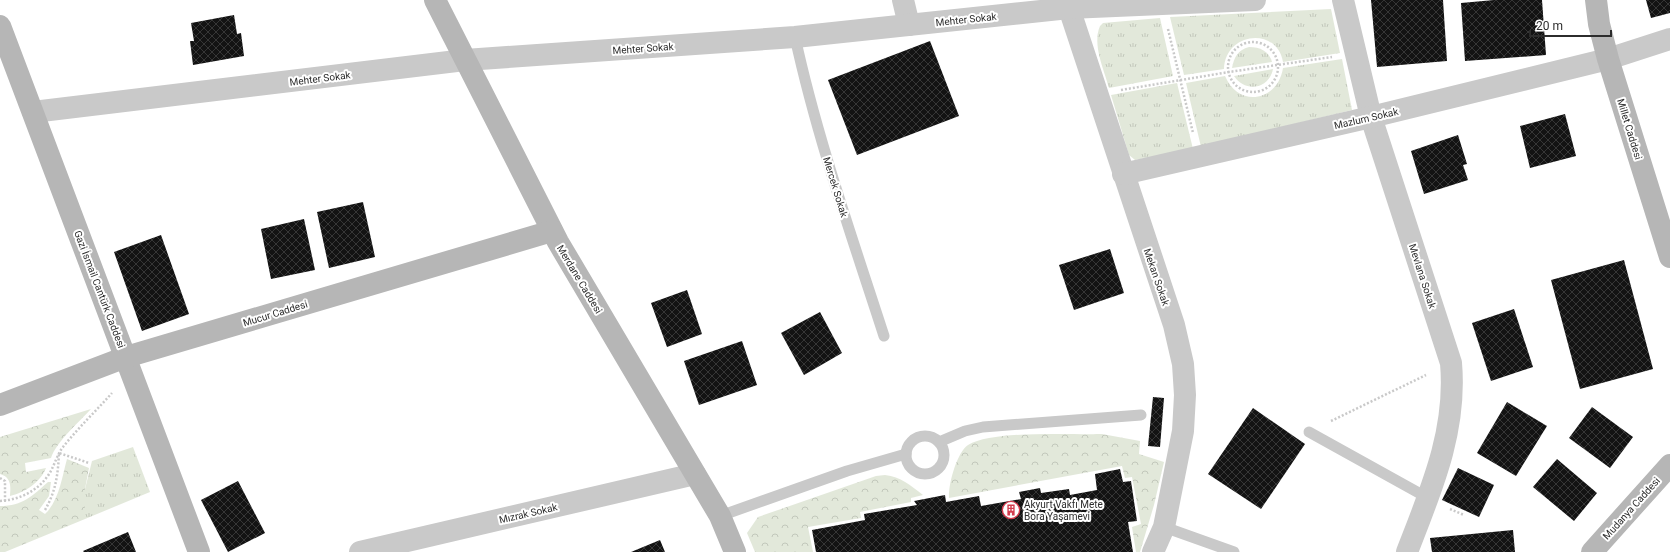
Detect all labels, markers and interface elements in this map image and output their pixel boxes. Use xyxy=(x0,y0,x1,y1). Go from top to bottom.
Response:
street label: Mehter Sokak xyxy=(935,11,998,28)
scale bar xyxy=(1530,12,1611,38)
text: 20 m xyxy=(1536,19,1563,33)
street label: Mehter Sokak xyxy=(612,41,675,56)
street label: Mehter Sokak xyxy=(289,69,352,88)
street label: Millet Caddesi xyxy=(1615,97,1644,161)
street label: Mazlum Sokak xyxy=(1333,106,1400,131)
street label: Mercek Sokak xyxy=(821,156,850,220)
street label: Gazi İsmail Cantürk Caddesi xyxy=(72,229,128,349)
street label: Mevlana Sokak xyxy=(1407,242,1438,311)
street label: Merdane Caddesi xyxy=(555,243,604,315)
street label: Mekan Sokak xyxy=(1142,247,1172,308)
street label: Mucur Caddesi xyxy=(242,298,309,329)
street label: Mudanya Caddesi xyxy=(1601,475,1662,542)
place label: Akyurt Vakfı Mete Bora Yaşamevi xyxy=(1024,499,1103,522)
building icon: Akyurt Vakfı Mete Bora Yaşamevi xyxy=(1001,500,1021,520)
street label: Mızrak Sokak xyxy=(498,501,559,526)

